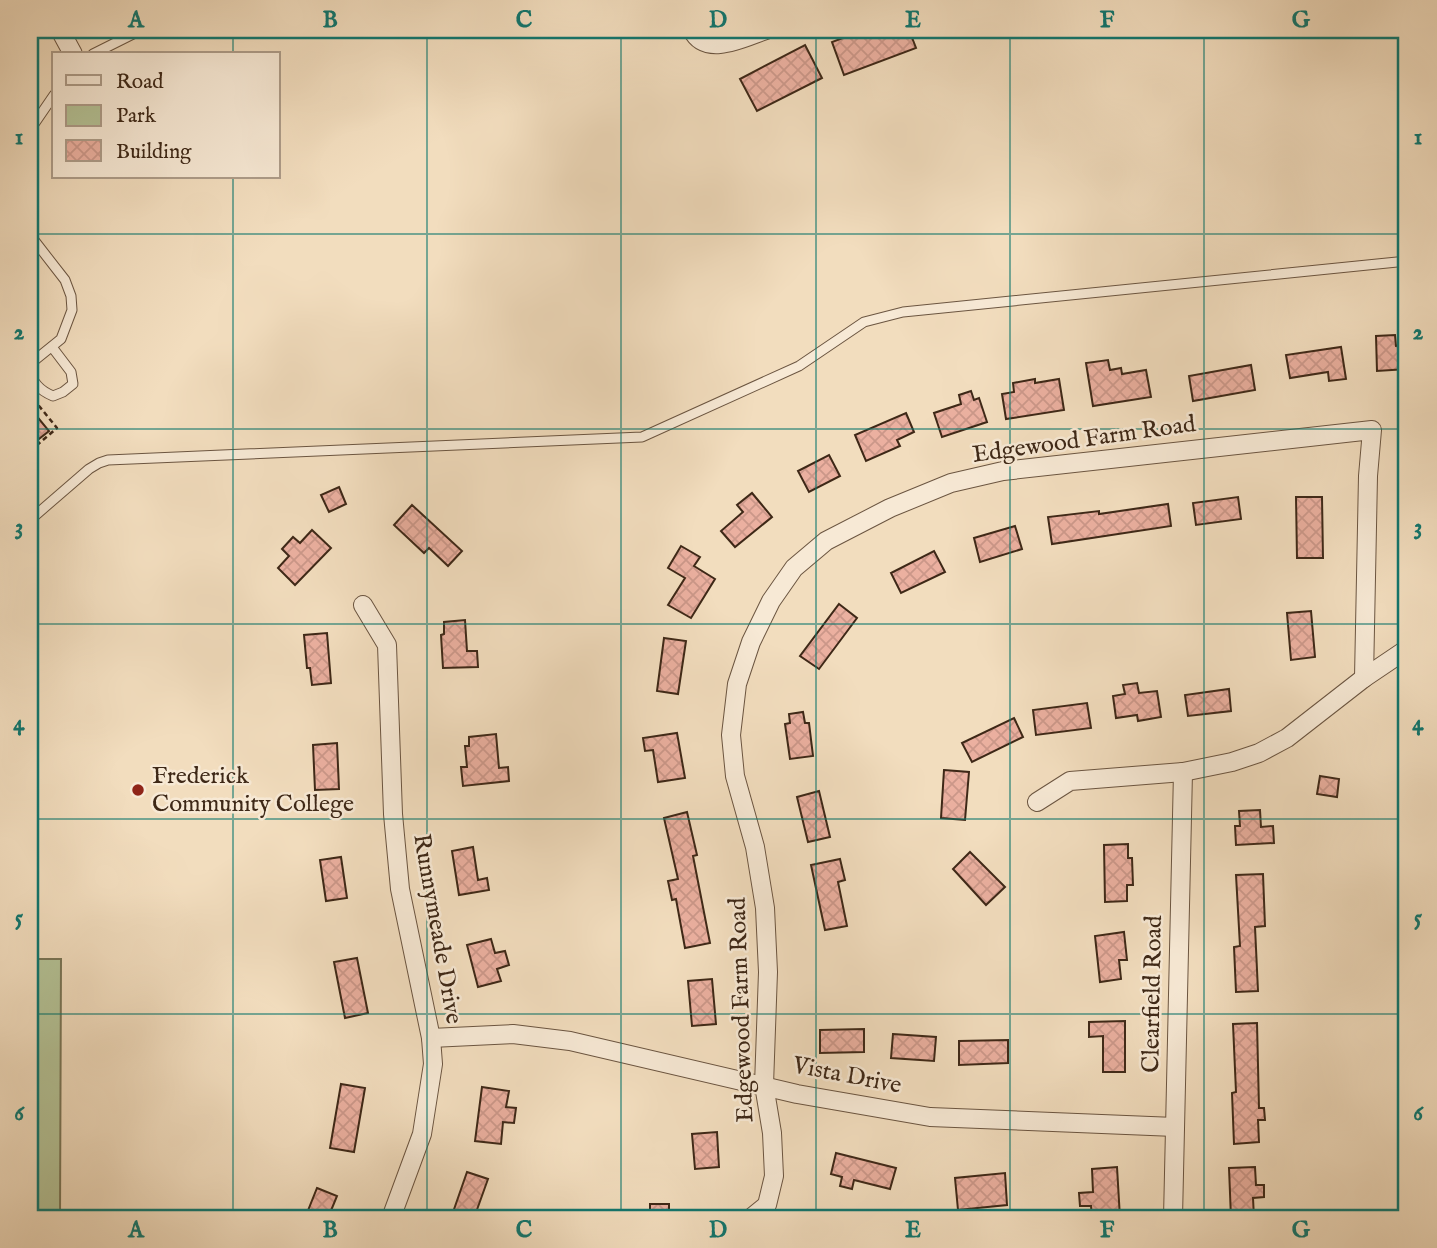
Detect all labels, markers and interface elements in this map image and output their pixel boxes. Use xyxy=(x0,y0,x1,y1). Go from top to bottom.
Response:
text: A xyxy=(127,6,145,35)
text: B xyxy=(322,6,338,35)
text: C xyxy=(516,6,533,35)
text: D xyxy=(709,6,727,35)
text: E xyxy=(905,6,921,35)
text: F xyxy=(1100,6,1115,35)
text: G xyxy=(1292,6,1311,35)
legend xyxy=(52,52,280,178)
text: Road xyxy=(116,69,164,96)
text: Park xyxy=(116,103,157,130)
text: 1 xyxy=(15,123,23,152)
text: 1 xyxy=(1414,123,1422,152)
text: Building xyxy=(116,139,192,166)
text: 2 xyxy=(14,318,25,347)
text: 2 xyxy=(1413,318,1424,347)
street label: Edgewood Farm Road xyxy=(970,409,1198,471)
text: 3 xyxy=(15,513,23,542)
text: 3 xyxy=(1414,513,1422,542)
text: 4 xyxy=(13,709,25,738)
text: 4 xyxy=(1412,709,1424,738)
place label: Frederick Community College xyxy=(152,761,354,820)
marker: Frederick Community College xyxy=(130,782,146,798)
street label: Runnymeade Drive xyxy=(405,831,469,1027)
street label: Edgewood Farm Road xyxy=(723,897,761,1123)
text: 5 xyxy=(15,904,24,933)
text: 5 xyxy=(1414,904,1423,933)
street label: Clearfield Road xyxy=(1136,915,1170,1073)
street label: Vista Drive xyxy=(789,1050,904,1102)
text: 6 xyxy=(14,1099,25,1128)
text: 6 xyxy=(1413,1099,1424,1128)
text: A xyxy=(127,1216,145,1245)
text: B xyxy=(322,1216,338,1245)
text: C xyxy=(516,1216,533,1245)
text: D xyxy=(709,1216,727,1245)
text: E xyxy=(905,1216,921,1245)
text: F xyxy=(1100,1216,1115,1245)
text: G xyxy=(1292,1216,1311,1245)

